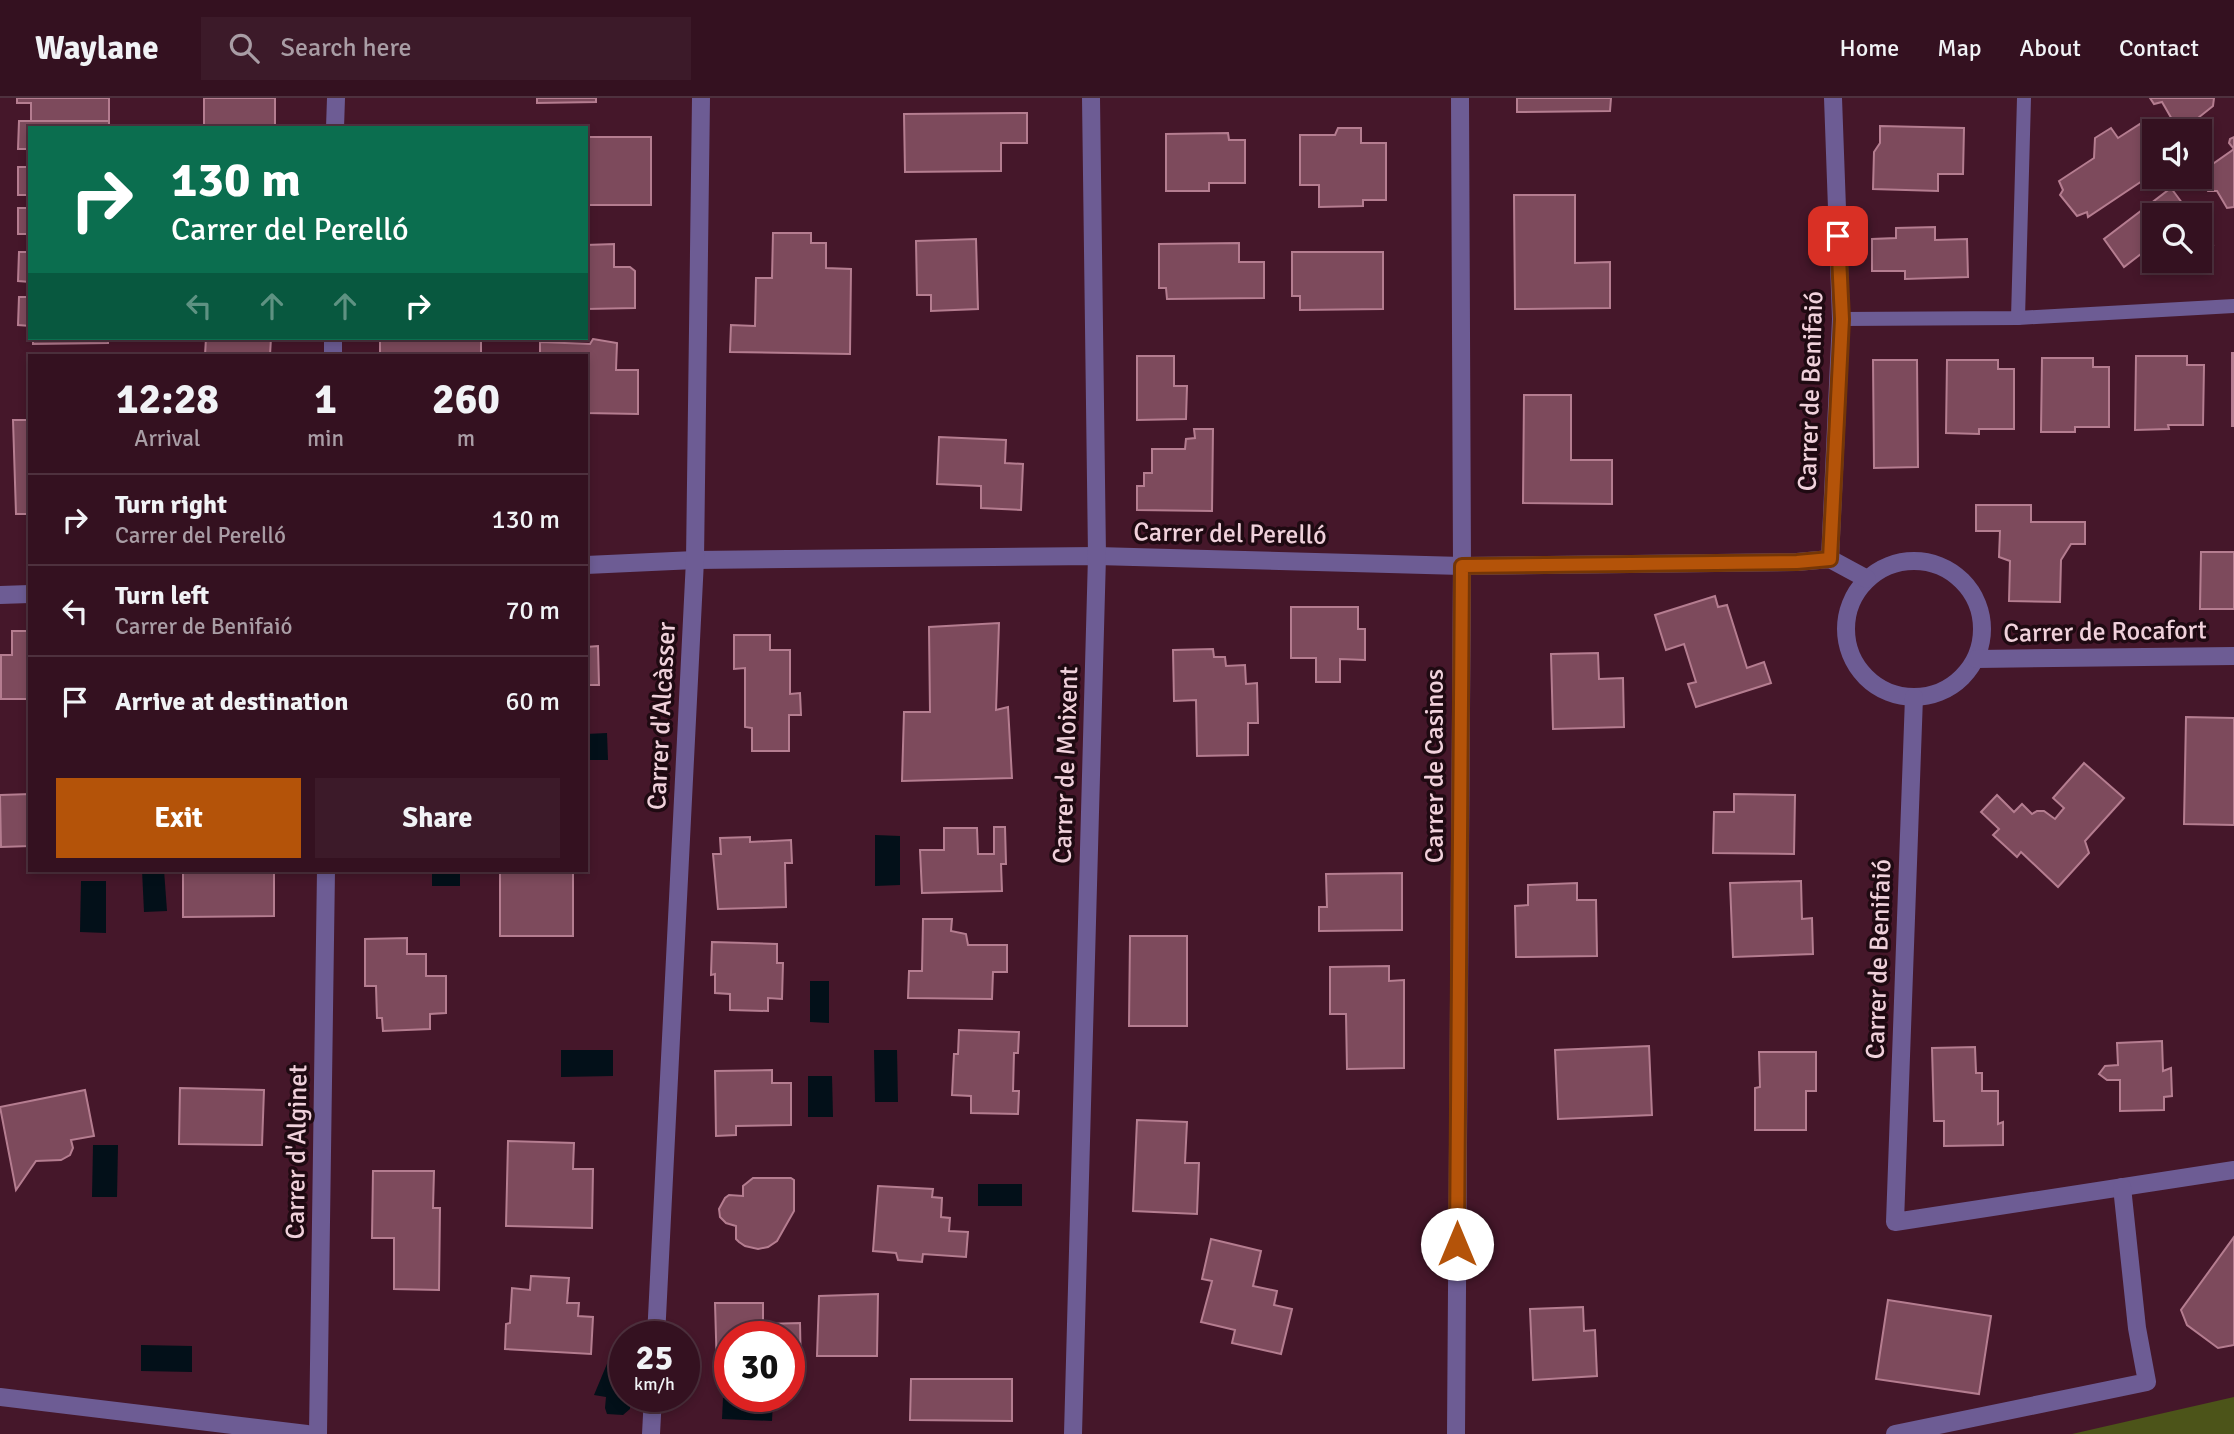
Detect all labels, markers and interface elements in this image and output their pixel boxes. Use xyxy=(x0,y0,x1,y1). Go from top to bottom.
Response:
search box xyxy=(201,17,691,80)
text: Waylane xyxy=(35,28,159,69)
icon: search xyxy=(225,29,263,67)
text: Search here xyxy=(281,32,412,64)
text: Home xyxy=(1839,33,1899,63)
text: Map xyxy=(1937,33,1982,63)
text: About xyxy=(2020,33,2081,63)
text: Contact xyxy=(2119,33,2199,63)
map controls xyxy=(2142,119,2212,273)
button: sound xyxy=(2142,119,2212,189)
text: 130 m xyxy=(171,150,301,210)
icon: right xyxy=(56,154,147,245)
button: search xyxy=(2142,203,2212,273)
pin xyxy=(1808,206,1868,266)
text: Carrer del Perelló xyxy=(171,210,409,249)
icon: arrive xyxy=(1819,217,1857,255)
icon: left xyxy=(180,287,218,325)
icon: ahead xyxy=(253,287,291,325)
icon: ahead xyxy=(326,287,364,325)
icon: right xyxy=(399,287,437,325)
street label: Carrer de Benifaió xyxy=(1792,290,1830,492)
text: 12:28 xyxy=(116,374,219,425)
text: 1 xyxy=(314,374,337,425)
text: 260 xyxy=(432,374,500,425)
text: Arrival xyxy=(134,424,201,453)
text: min xyxy=(307,424,344,453)
text: m xyxy=(457,424,475,453)
text: Turn right xyxy=(115,489,227,521)
icon: right xyxy=(56,501,94,539)
text: 130 m xyxy=(491,504,560,536)
street label: Carrer del Perelló xyxy=(1133,516,1327,552)
text: Carrer del Perelló xyxy=(115,521,286,550)
text: Turn left xyxy=(115,580,209,612)
icon: left xyxy=(56,592,94,630)
text: 70 m xyxy=(505,595,560,627)
text: Carrer de Benifaió xyxy=(115,612,292,641)
street label: Carrer de Rocafort xyxy=(2003,614,2207,650)
street label: Carrer d'Alcàsser xyxy=(641,621,683,811)
street label: Carrer de Moixent xyxy=(1047,666,1085,864)
street label: Carrer de Casinos xyxy=(1419,669,1451,863)
icon: arrive xyxy=(56,683,94,721)
text: Arrive at destination xyxy=(115,686,348,718)
text: 60 m xyxy=(505,686,560,718)
button: Exit xyxy=(56,778,301,858)
button: Share xyxy=(315,778,560,858)
street label: Carrer de Benifaió xyxy=(1860,858,1898,1060)
street label: Carrer d'Alginet xyxy=(279,1064,315,1240)
position arrow xyxy=(1420,1207,1494,1281)
speed limit sign: 30 xyxy=(714,1321,805,1412)
text: 25 xyxy=(636,1336,673,1379)
text: km/h xyxy=(634,1373,675,1395)

